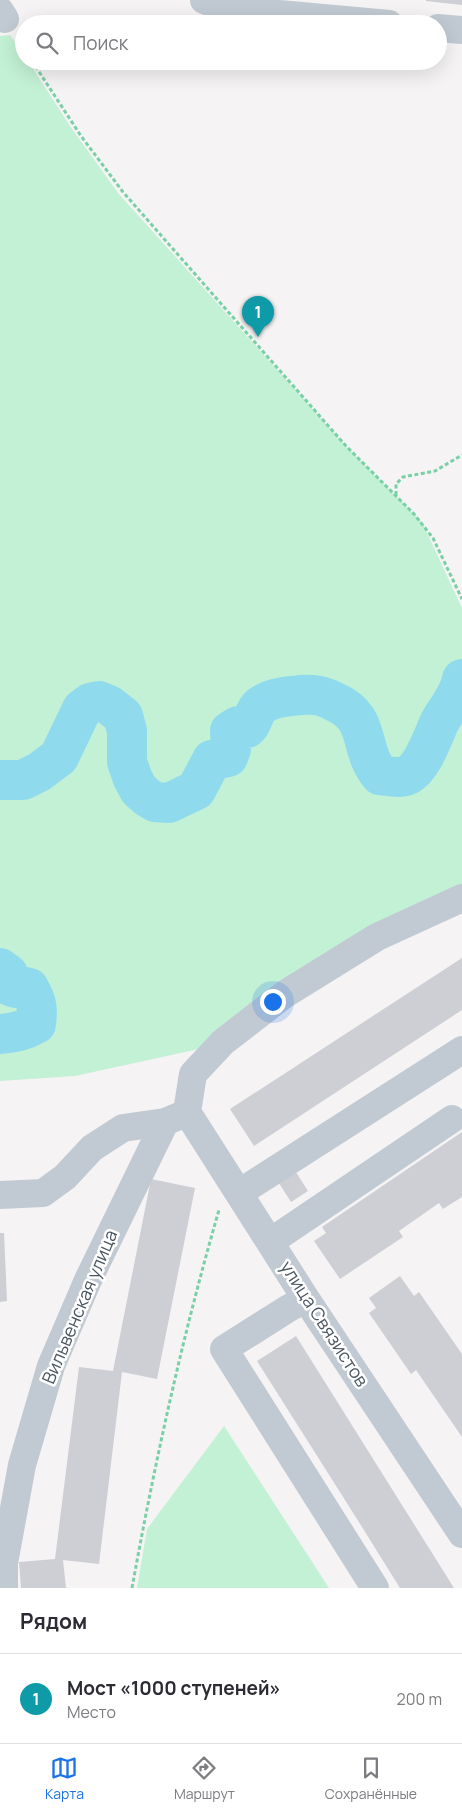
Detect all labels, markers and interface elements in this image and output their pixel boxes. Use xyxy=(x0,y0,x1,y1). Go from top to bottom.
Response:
search box xyxy=(15,15,447,70)
icon: search xyxy=(33,29,61,57)
text: Поиск xyxy=(73,30,128,56)
pin: 1 xyxy=(242,296,274,337)
your location xyxy=(260,989,286,1015)
street label: Вильвенская улица xyxy=(36,1226,122,1387)
street label: улица Связистов xyxy=(275,1256,375,1391)
text: Рядом xyxy=(20,1607,87,1635)
text: Мост «1000 ступеней» xyxy=(67,1675,281,1701)
text: 1 xyxy=(32,1688,40,1710)
text: 200 m xyxy=(397,1688,442,1710)
text: Место xyxy=(67,1701,116,1723)
tab: Карта xyxy=(45,1754,84,1803)
tab: Маршрут xyxy=(174,1754,235,1803)
tab: Сохранённые xyxy=(325,1754,417,1803)

